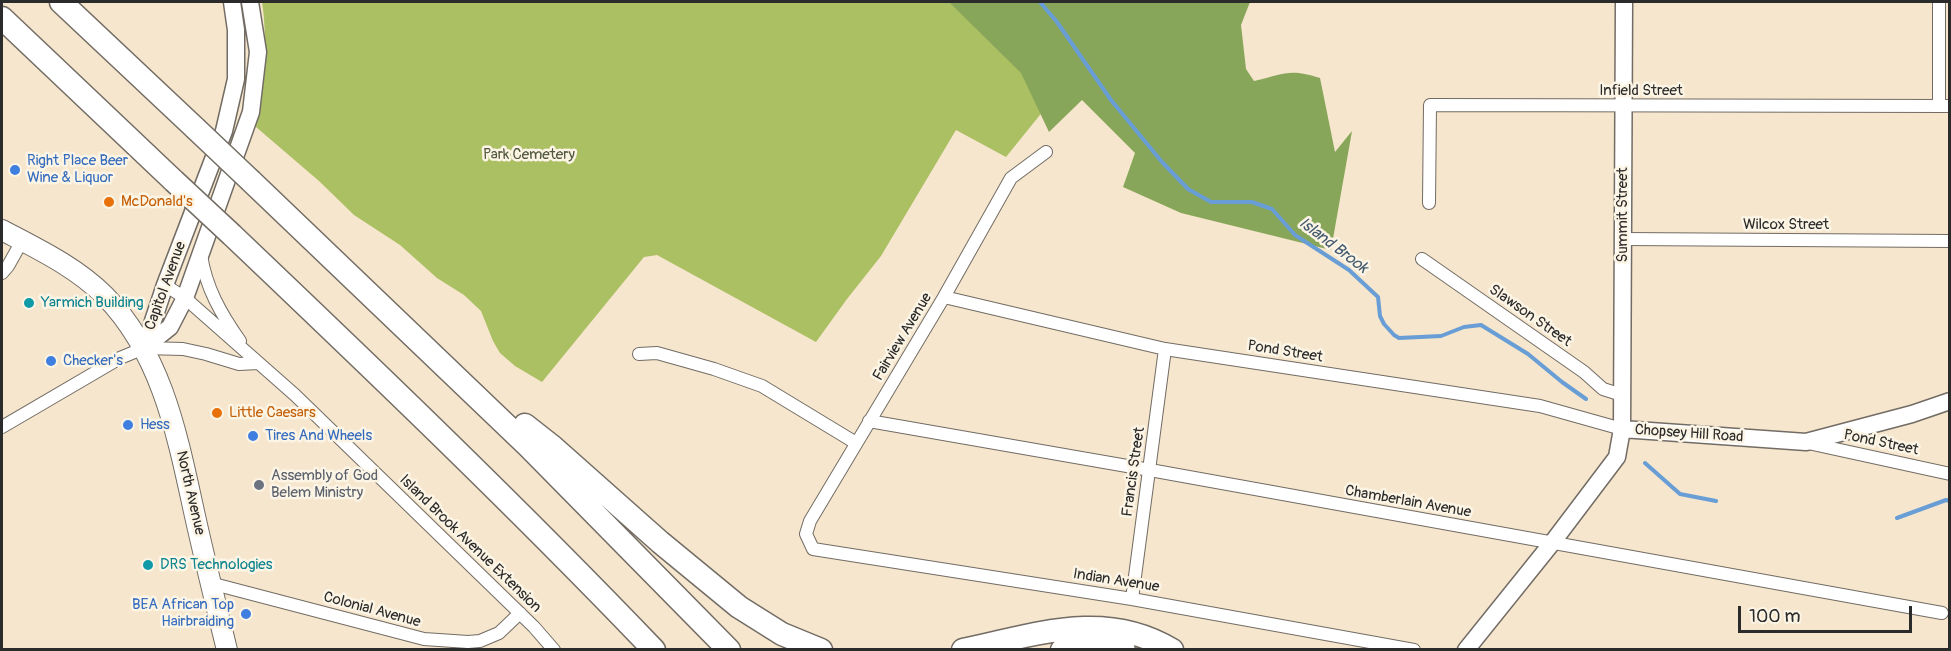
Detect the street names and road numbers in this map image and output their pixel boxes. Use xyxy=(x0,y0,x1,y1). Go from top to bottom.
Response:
street label: Infield Street xyxy=(1599,82,1683,100)
street label: Summit Street xyxy=(1614,167,1632,263)
street label: Wilcox Street xyxy=(1743,216,1829,234)
street label: Capitol Avenue xyxy=(142,239,190,333)
street label: Slawson Street xyxy=(1485,281,1575,351)
street label: Fairview Avenue xyxy=(870,290,936,384)
street label: Pond Street xyxy=(1246,337,1324,367)
street label: Chopsey Hill Road xyxy=(1634,421,1744,447)
street label: Francis Street xyxy=(1119,426,1149,518)
street label: Pond Street xyxy=(1842,426,1920,460)
street label: North Avenue xyxy=(172,449,208,537)
street label: Island Brook Avenue Extension xyxy=(395,471,545,617)
street label: Chamberlain Avenue xyxy=(1344,482,1472,522)
street label: Indian Avenue xyxy=(1072,565,1160,597)
street label: Colonial Avenue xyxy=(321,588,423,632)

